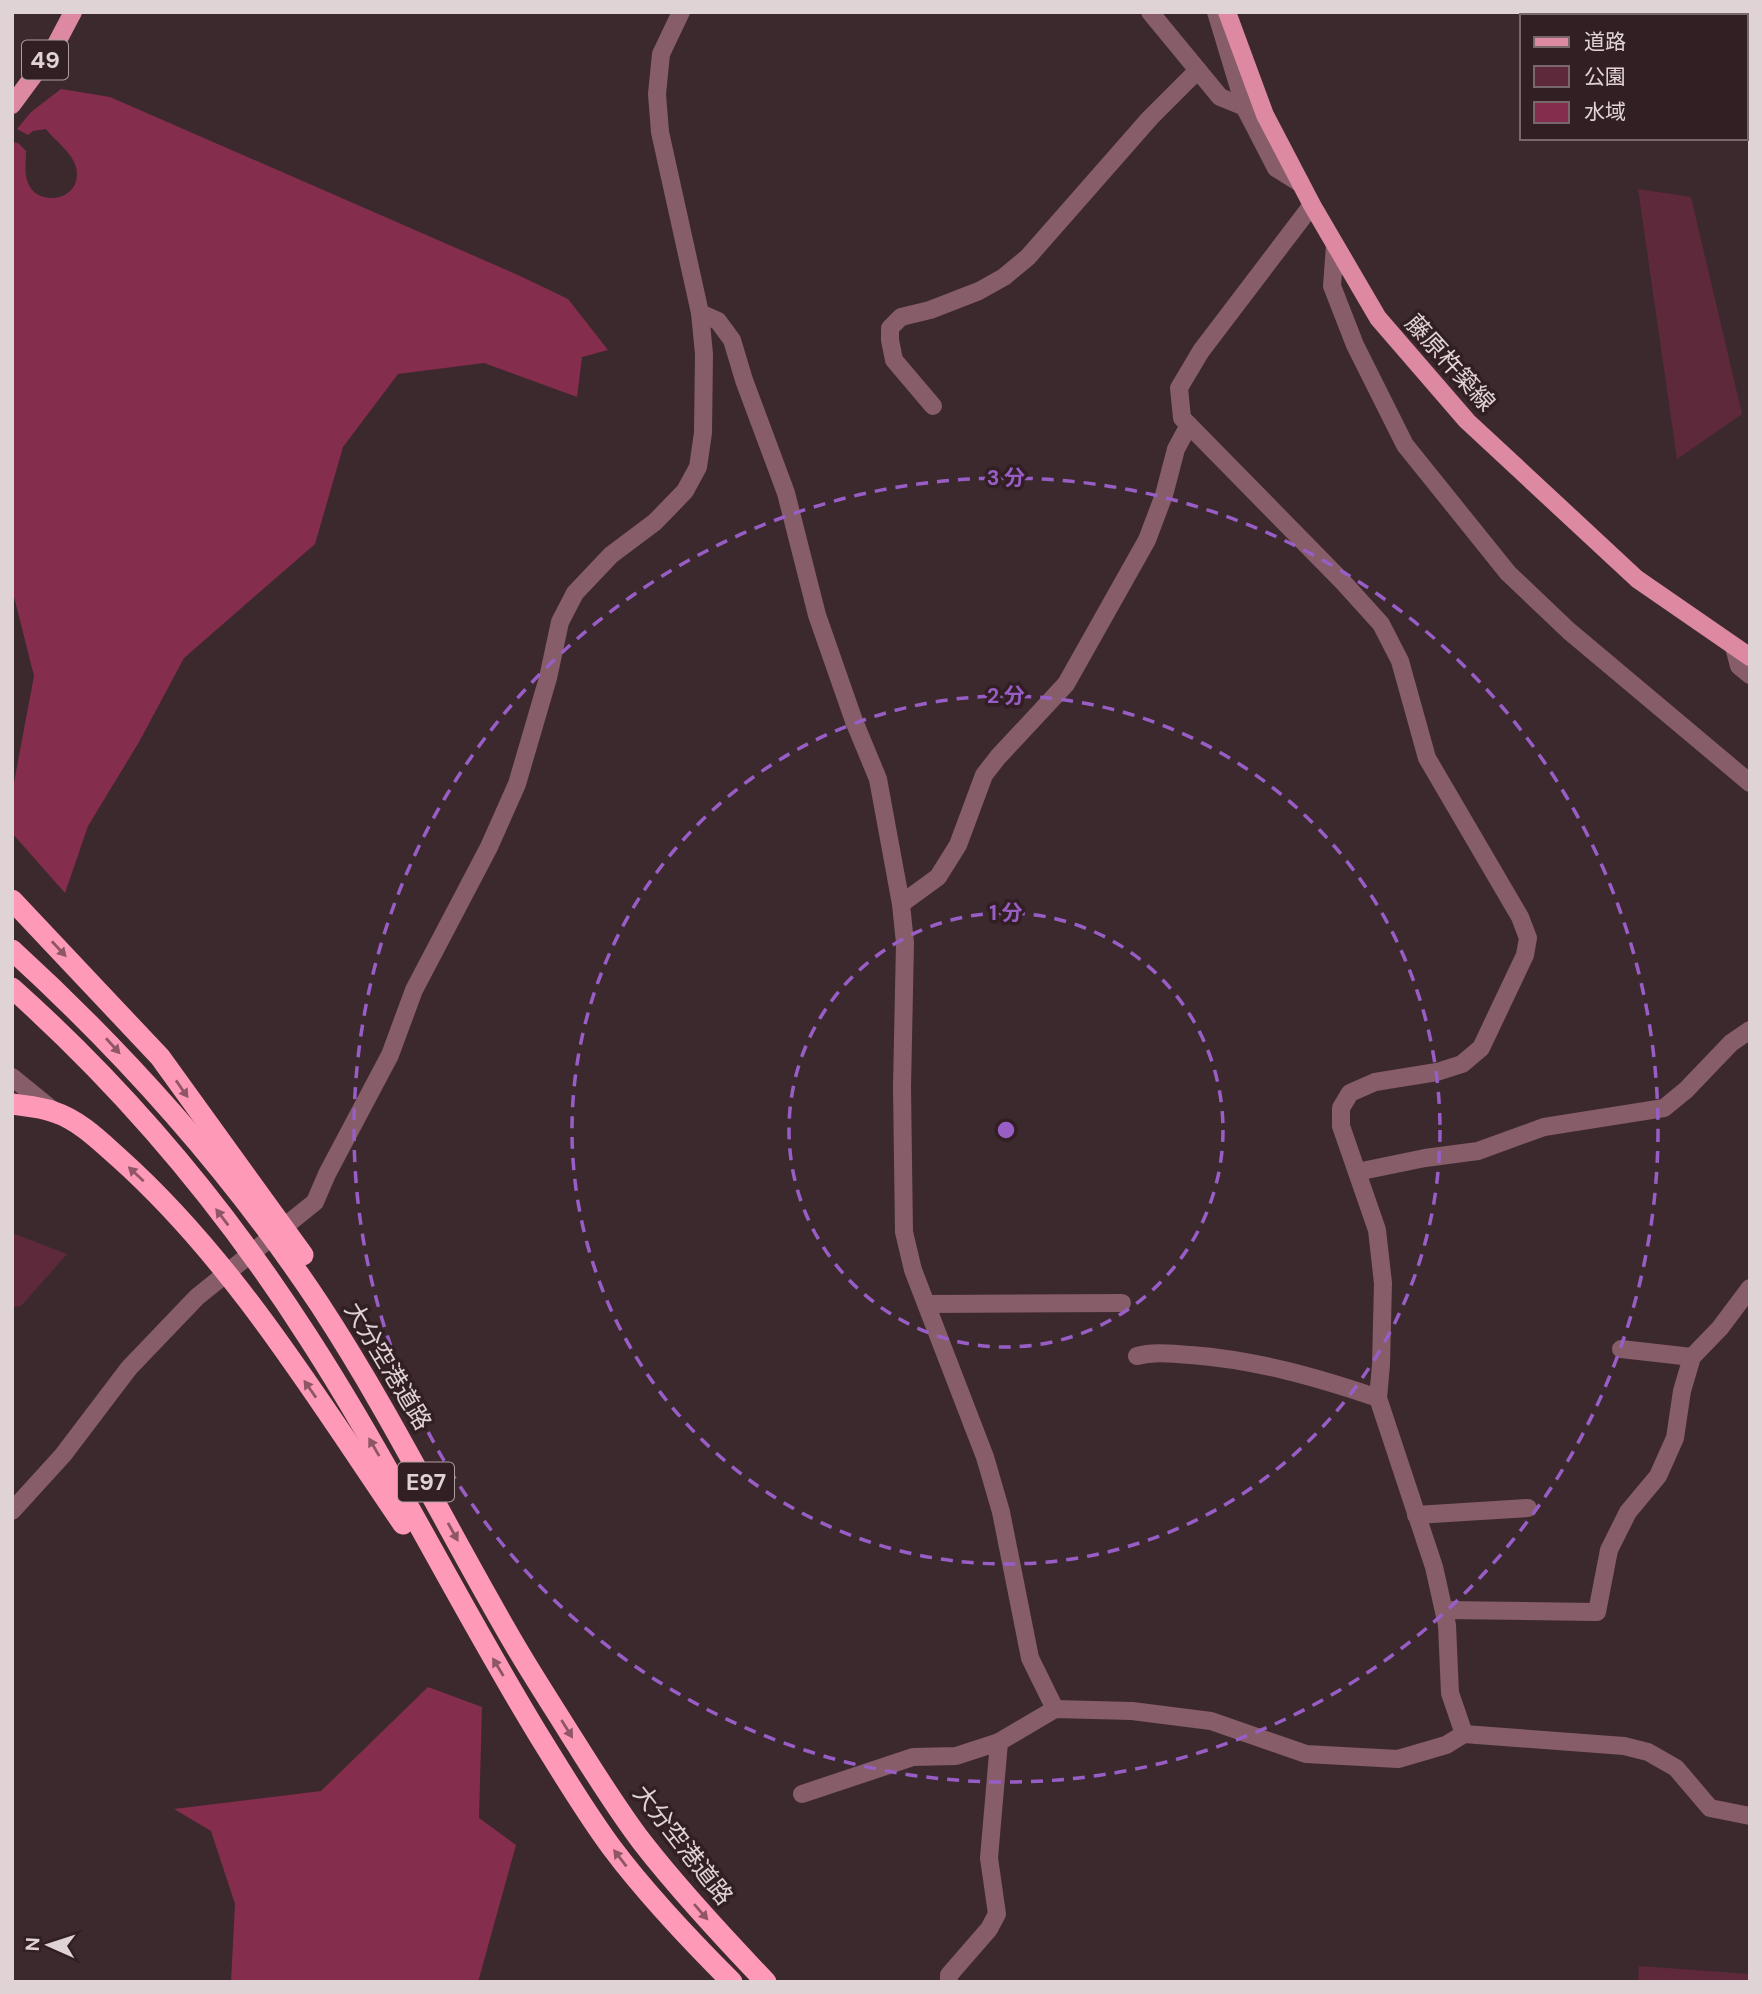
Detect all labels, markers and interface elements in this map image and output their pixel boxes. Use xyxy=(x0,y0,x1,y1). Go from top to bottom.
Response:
legend xyxy=(1520,14,1748,140)
text: 道路 xyxy=(1584,28,1626,56)
road number: 49 xyxy=(22,40,68,80)
text: 公園 xyxy=(1584,63,1626,91)
text: 水域 xyxy=(1584,98,1626,126)
street label: 藤原杵築線 xyxy=(1399,308,1502,418)
text: 3 分 xyxy=(987,464,1025,492)
text: 2 分 xyxy=(987,682,1025,710)
text: 1 分 xyxy=(989,899,1023,927)
one-way arrow xyxy=(51,941,68,958)
one-way arrow xyxy=(105,1037,121,1055)
one-way arrow xyxy=(175,1080,189,1098)
centre of rings xyxy=(994,1118,1018,1142)
one-way arrow xyxy=(128,1167,145,1183)
one-way arrow xyxy=(215,1208,229,1226)
street label: 大分空港道路 xyxy=(338,1296,439,1435)
one-way arrow xyxy=(303,1380,317,1398)
one-way arrow xyxy=(368,1438,380,1457)
road number: E97 xyxy=(398,1462,454,1502)
one-way arrow xyxy=(447,1522,459,1542)
one-way arrow xyxy=(492,1657,504,1676)
one-way arrow xyxy=(560,1719,573,1738)
street label: 大分空港道路 xyxy=(627,1778,740,1911)
one-way arrow xyxy=(613,1850,628,1868)
one-way arrow xyxy=(693,1903,708,1920)
north arrow xyxy=(14,1910,84,1980)
text: N xyxy=(20,1937,45,1952)

